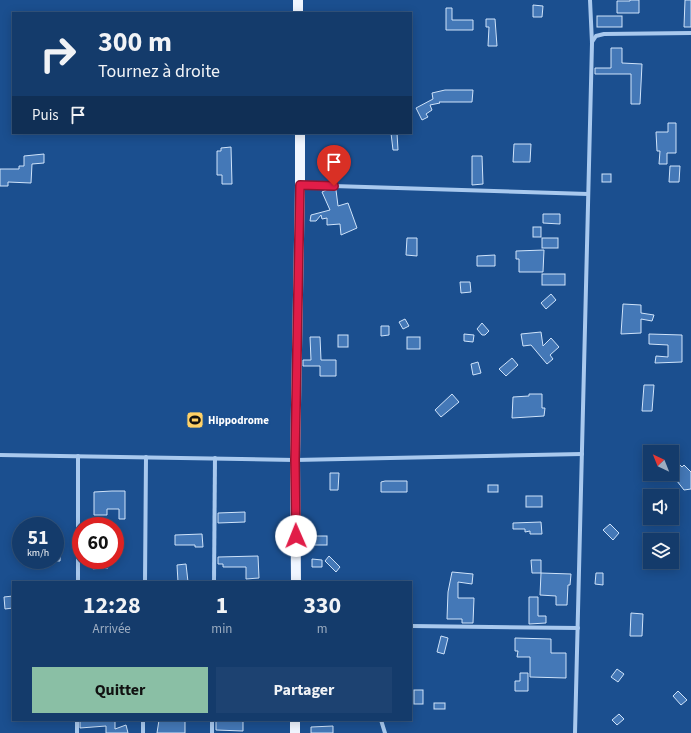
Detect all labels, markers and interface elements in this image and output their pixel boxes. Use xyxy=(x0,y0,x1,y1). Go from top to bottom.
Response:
text: 300 m xyxy=(98,22,172,62)
icon: right xyxy=(32,28,84,80)
text: Tournez à droite xyxy=(98,59,220,84)
icon: arrive xyxy=(67,104,89,126)
text: Puis xyxy=(32,105,59,126)
pin xyxy=(317,145,351,186)
icon: arrive xyxy=(323,151,345,173)
sports icon: Hippodrome xyxy=(185,410,205,430)
place label: Hippodrome xyxy=(208,413,269,428)
north arrow xyxy=(643,445,679,481)
map controls xyxy=(643,445,679,569)
button: sound xyxy=(643,489,679,525)
position arrow xyxy=(275,515,317,557)
speed limit sign: 60 xyxy=(72,517,124,569)
text: 51 xyxy=(27,524,49,552)
button: layers xyxy=(643,533,679,569)
text: km/h xyxy=(27,546,49,560)
text: 12:28 xyxy=(83,588,141,623)
text: 1 xyxy=(216,588,228,623)
text: 330 xyxy=(303,588,341,623)
text: Arrivée xyxy=(93,620,131,638)
text: min xyxy=(211,620,232,638)
text: m xyxy=(317,620,328,638)
button: Quitter xyxy=(32,667,208,713)
button: Partager xyxy=(216,667,392,713)

